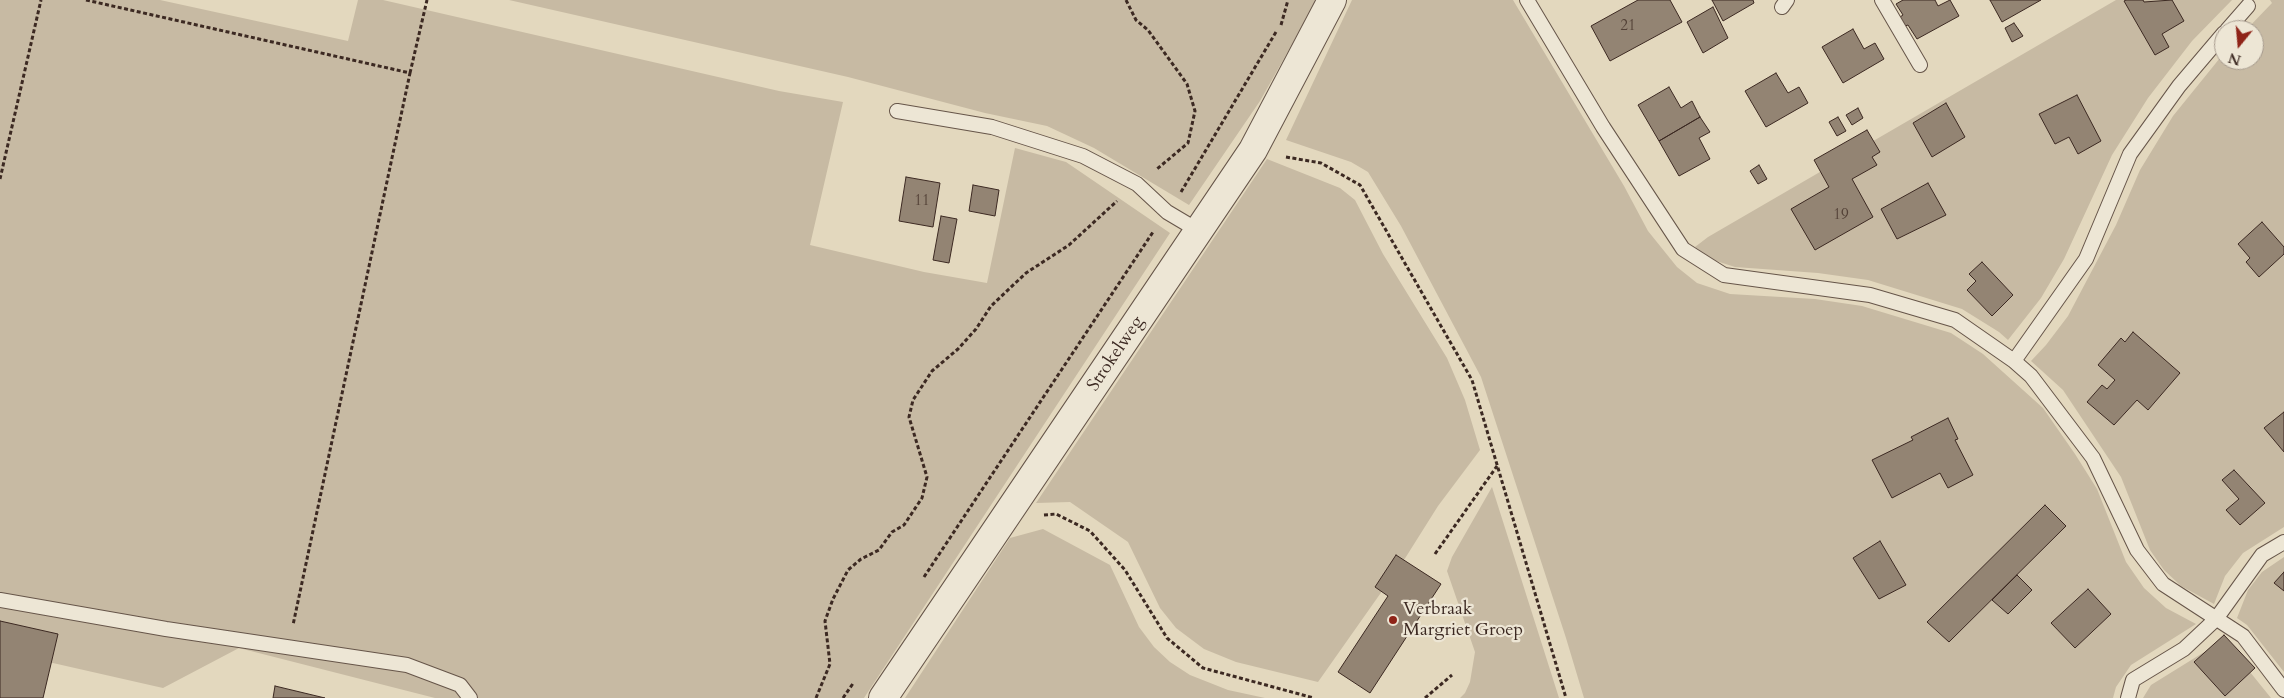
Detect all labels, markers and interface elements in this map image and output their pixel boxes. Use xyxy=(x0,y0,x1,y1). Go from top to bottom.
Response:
house number: 21 xyxy=(1620,18,1636,36)
north arrow xyxy=(2214,20,2264,70)
text: N xyxy=(2226,48,2243,70)
house number: 11 xyxy=(914,193,930,211)
house number: 19 xyxy=(1833,207,1849,225)
street label: Strokelweg xyxy=(1083,312,1149,396)
place label: Verbraak Margriet Groep xyxy=(1403,599,1523,642)
marker: Verbraak Margriet Groep xyxy=(1387,614,1399,626)

